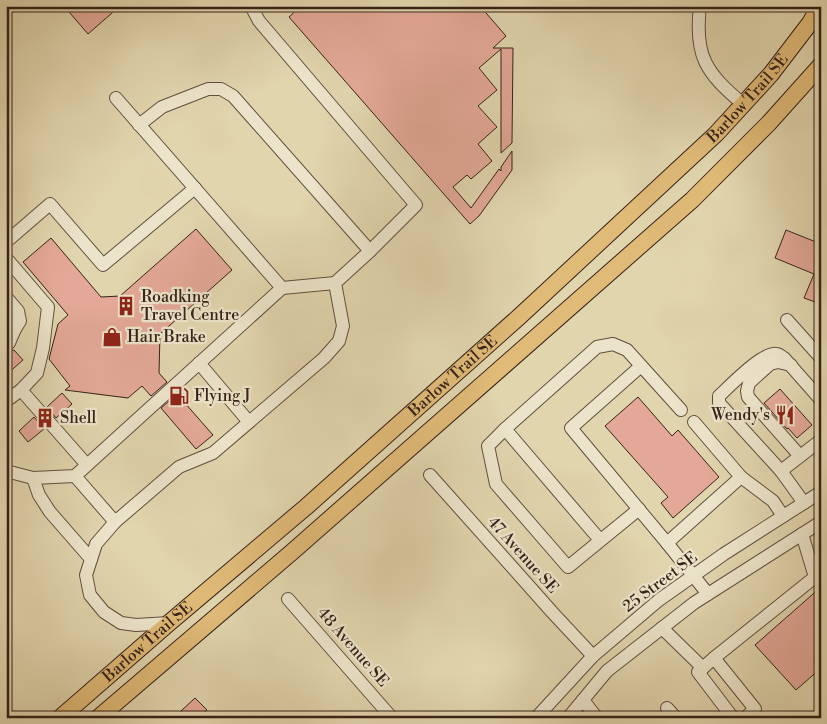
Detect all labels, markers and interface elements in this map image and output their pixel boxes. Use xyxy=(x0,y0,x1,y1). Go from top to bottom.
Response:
street label: Barlow Trail SE xyxy=(702,50,793,148)
place label: Roadking Travel Centre xyxy=(141,287,239,325)
building icon: Roadking Travel Centre xyxy=(115,295,137,317)
shop icon: Hair Brake xyxy=(101,326,123,348)
place label: Hair Brake xyxy=(127,327,206,347)
street label: Barlow Trail SE xyxy=(403,331,502,422)
fuel station icon: Flying J xyxy=(168,385,190,407)
place label: Flying J xyxy=(194,386,251,406)
restaurant icon: Wendy's xyxy=(774,404,796,426)
place label: Wendy's xyxy=(710,405,770,425)
building icon: Shell xyxy=(34,407,56,429)
place label: Shell xyxy=(60,408,97,428)
street label: 47 Avenue SE xyxy=(483,512,563,598)
street label: 25 Street SE xyxy=(619,547,701,617)
street label: Barlow Trail SE xyxy=(98,597,197,687)
street label: 48 Avenue SE xyxy=(313,603,393,691)

